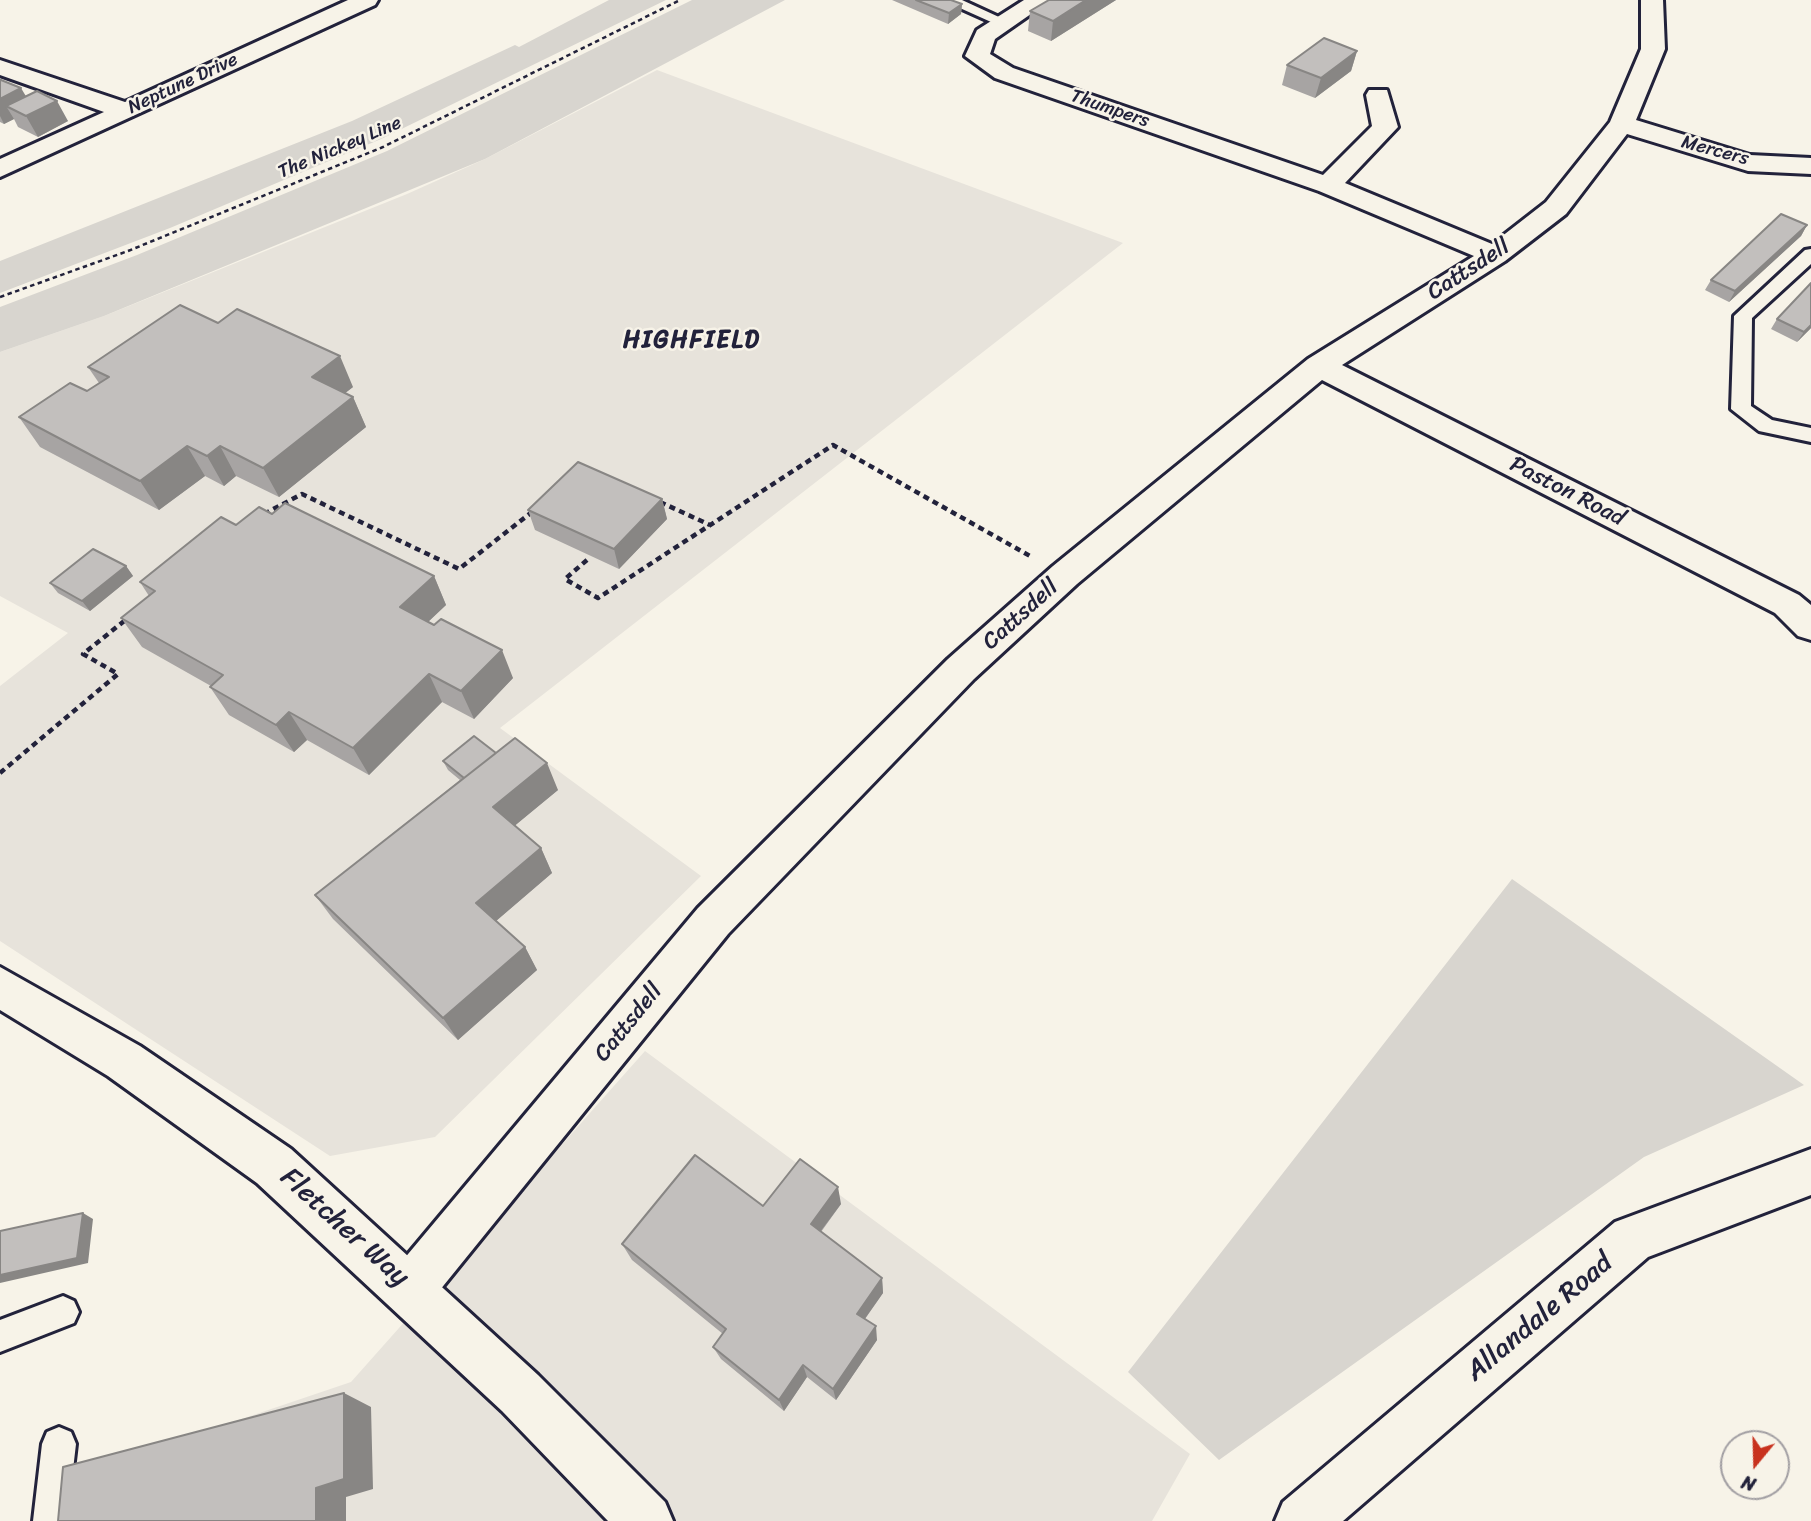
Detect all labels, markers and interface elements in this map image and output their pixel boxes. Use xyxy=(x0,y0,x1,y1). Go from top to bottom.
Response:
street label: Neptune Drive xyxy=(124,49,242,119)
street label: Thumpers xyxy=(1068,85,1152,133)
street label: The Nickey Line xyxy=(275,112,405,184)
street label: Mercers xyxy=(1679,131,1751,171)
street label: Cattsdell xyxy=(1423,233,1515,307)
district label: HIGHFIELD xyxy=(625,327,759,355)
street label: Paston Road xyxy=(1505,451,1629,533)
street label: Cattsdell xyxy=(977,574,1065,656)
street label: Cattsdell xyxy=(589,978,669,1068)
street label: Fletcher Way xyxy=(273,1161,415,1295)
street label: Allandale Road xyxy=(1460,1247,1620,1389)
north arrow xyxy=(1720,1430,1790,1500)
text: N xyxy=(1737,1466,1760,1501)

